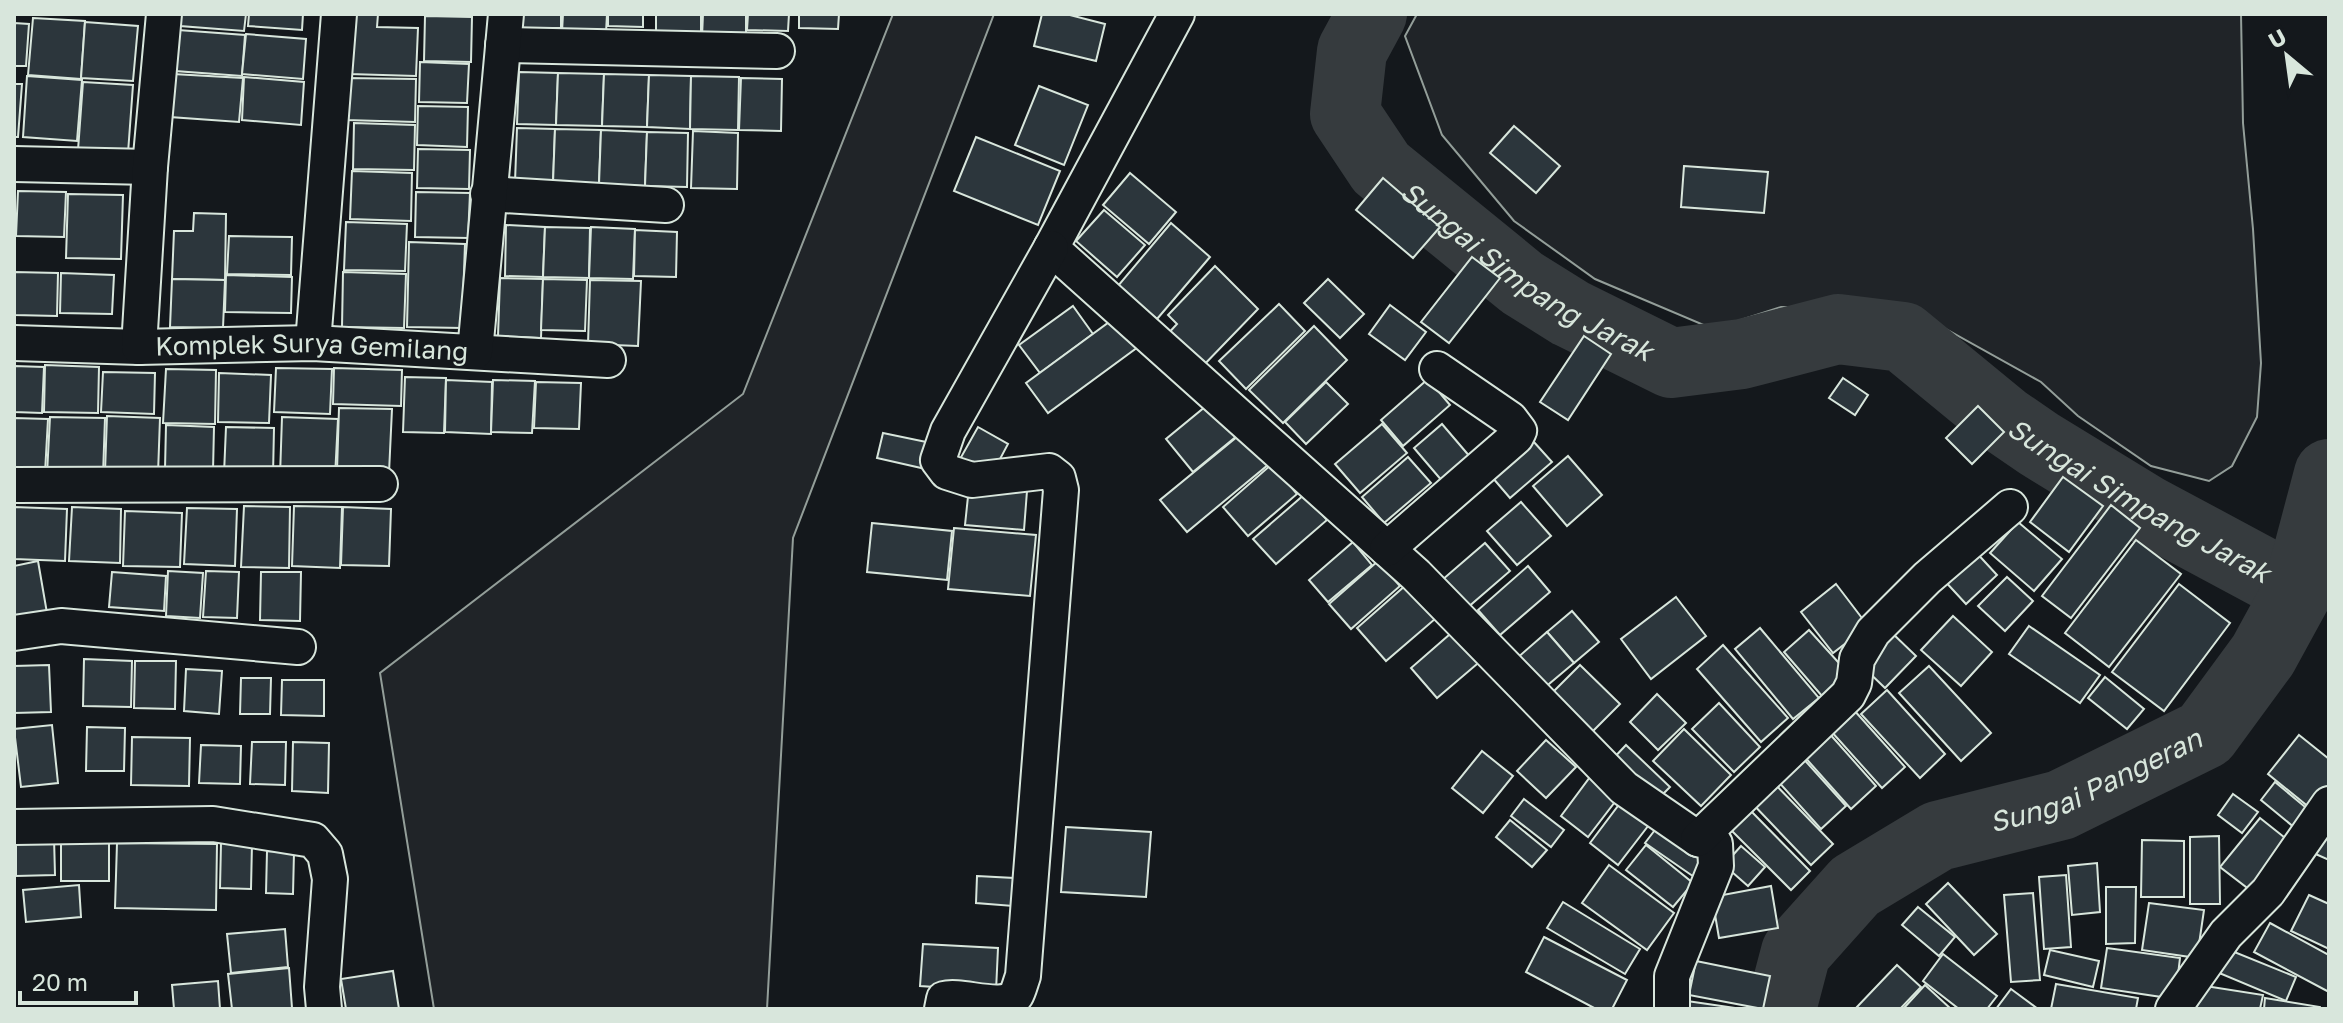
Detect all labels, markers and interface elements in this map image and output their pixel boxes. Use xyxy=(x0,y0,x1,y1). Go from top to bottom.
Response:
north arrow xyxy=(2247,16,2327,96)
text: U xyxy=(2263,22,2291,54)
water label: Sungai Simpang Jarak xyxy=(1395,174,1661,369)
street label: Komplek Surya Gemilang xyxy=(155,327,469,367)
water label: Sungai Simpang Jarak xyxy=(2002,411,2279,591)
water label: Sungai Pangeran xyxy=(1986,721,2208,838)
scale bar xyxy=(20,955,136,1005)
text: 20 m xyxy=(32,967,88,996)

